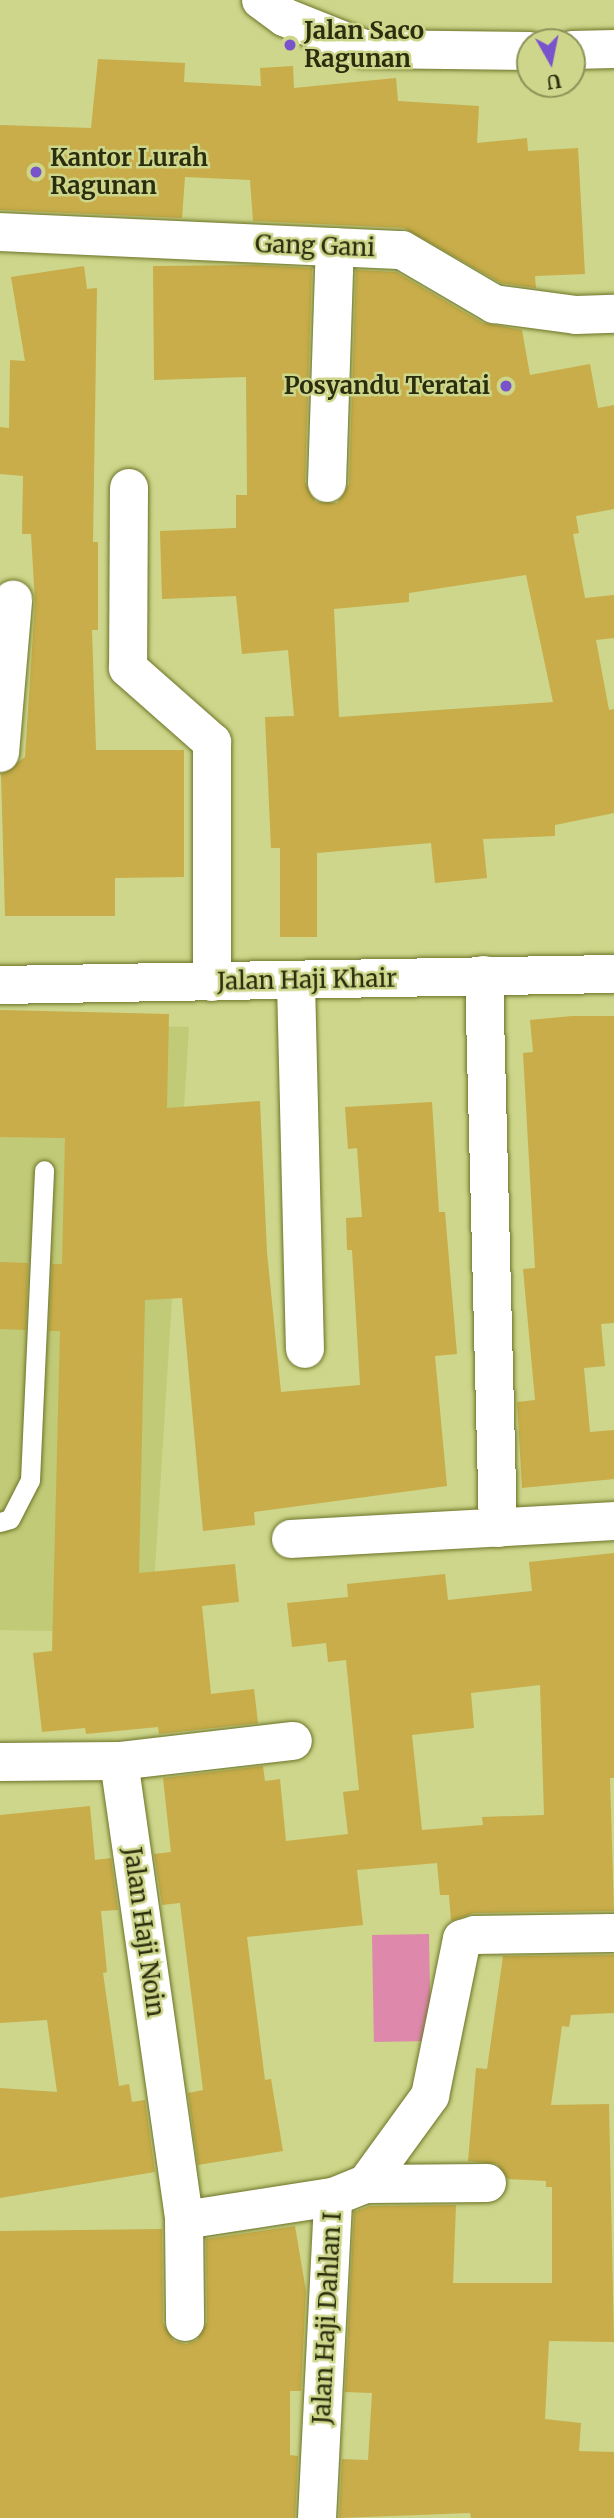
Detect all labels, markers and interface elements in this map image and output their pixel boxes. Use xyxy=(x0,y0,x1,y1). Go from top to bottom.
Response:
place label: Jalan Saco Ragunan xyxy=(304,17,424,73)
north arrow xyxy=(516,28,586,98)
marker: Jalan Saco Ragunan xyxy=(282,37,298,53)
text: U xyxy=(545,69,563,95)
place label: Kantor Lurah Ragunan xyxy=(50,144,208,200)
marker: Kantor Lurah Ragunan xyxy=(28,164,44,180)
street label: Gang Gani xyxy=(255,230,375,262)
place label: Posyandu Teratai xyxy=(284,372,490,400)
marker: Posyandu Teratai xyxy=(496,376,516,396)
street label: Jalan Haji Khair xyxy=(217,964,397,996)
street label: Jalan Haji Noin xyxy=(118,1845,170,2019)
street label: Jalan Haji Dahlan I xyxy=(307,2211,347,2425)

